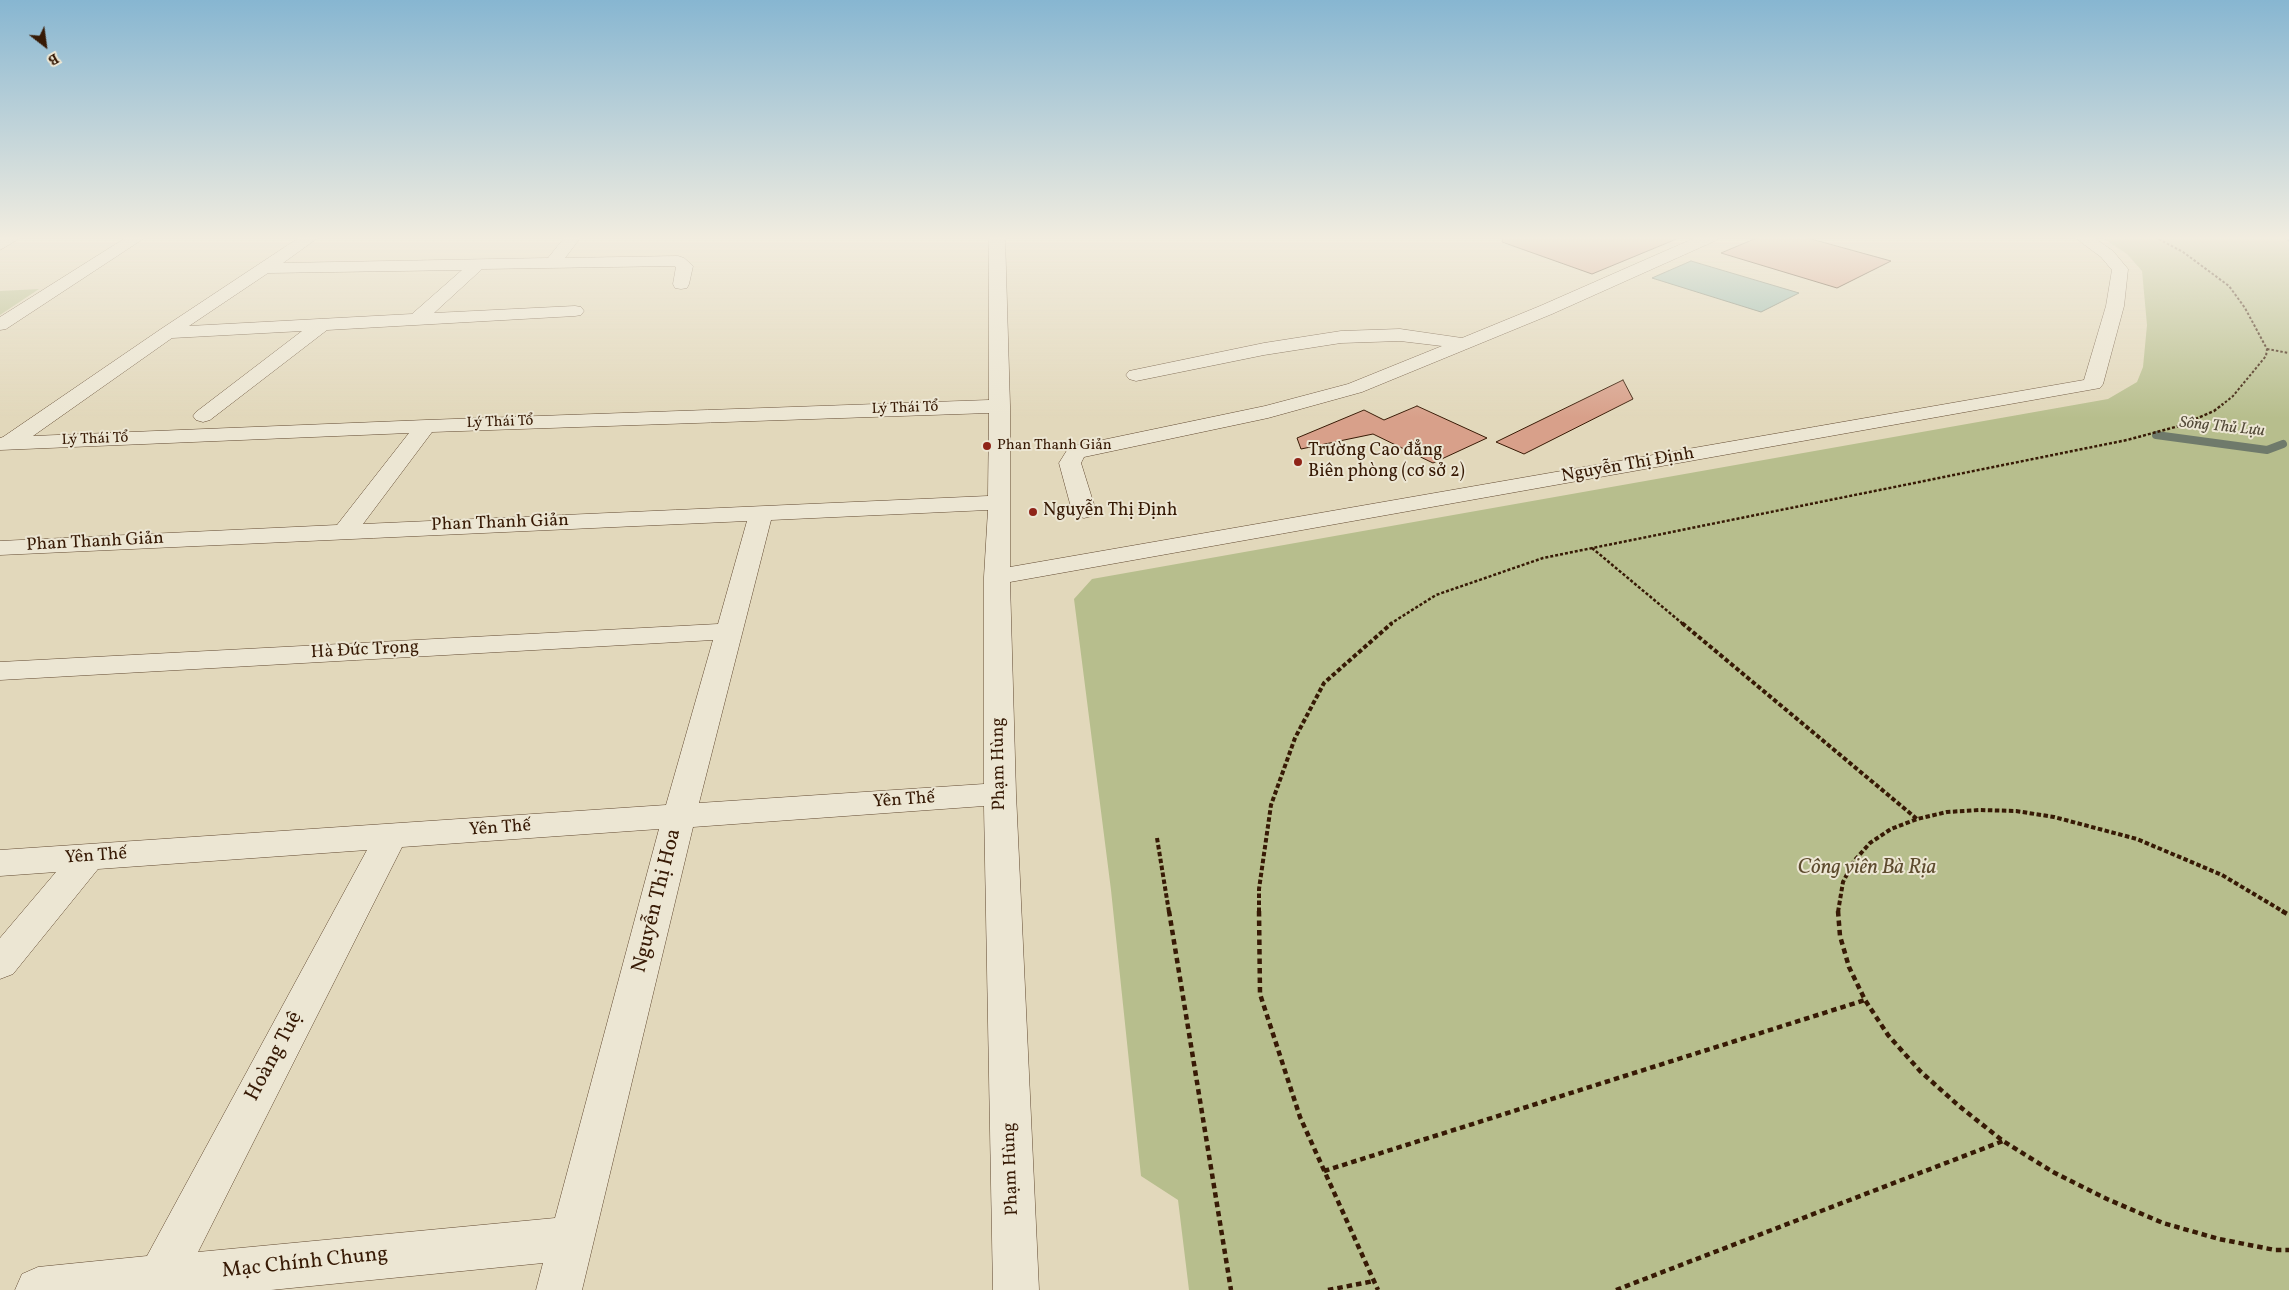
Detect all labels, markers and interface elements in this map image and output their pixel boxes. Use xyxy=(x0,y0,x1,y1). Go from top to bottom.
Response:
north arrow xyxy=(20,20,70,70)
text: B xyxy=(44,48,62,69)
street label: Lý Thái Tổ xyxy=(871,399,939,419)
street label: Lý Thái Tổ xyxy=(466,413,534,433)
water label: Sông Thủ Lựu xyxy=(2178,414,2266,442)
street label: Lý Thái Tổ xyxy=(61,430,129,450)
place label: Phan Thanh Giản xyxy=(997,437,1112,455)
marker: Phan Thanh Giản xyxy=(981,440,993,452)
place label: Trường Cao đẳng Biên phòng (cơ sở 2) xyxy=(1308,441,1465,484)
street label: Nguyễn Thị Định xyxy=(1560,444,1696,488)
marker: Trường Cao đẳng Biên phòng (cơ sở 2) xyxy=(1292,456,1304,468)
place label: Nguyễn Thị Định xyxy=(1043,501,1178,523)
marker: Nguyễn Thị Định xyxy=(1027,506,1039,518)
street label: Phan Thanh Giản xyxy=(431,511,569,537)
street label: Phan Thanh Giản xyxy=(26,529,164,557)
street label: Hà Đức Trọng xyxy=(310,637,420,665)
street label: Phạm Hùng xyxy=(988,717,1012,811)
street label: Yên Thế xyxy=(872,788,936,814)
street label: Yên Thế xyxy=(468,816,532,842)
street label: Nguyễn Thị Hoa xyxy=(628,826,688,976)
street label: Yên Thế xyxy=(64,844,128,870)
park label: Công viên Bà Rịa xyxy=(1798,856,1936,882)
street label: Hoàng Tuệ xyxy=(241,1008,309,1106)
street label: Phạm Hùng xyxy=(1000,1122,1024,1216)
street label: Mạc Chính Chung xyxy=(221,1243,389,1285)

